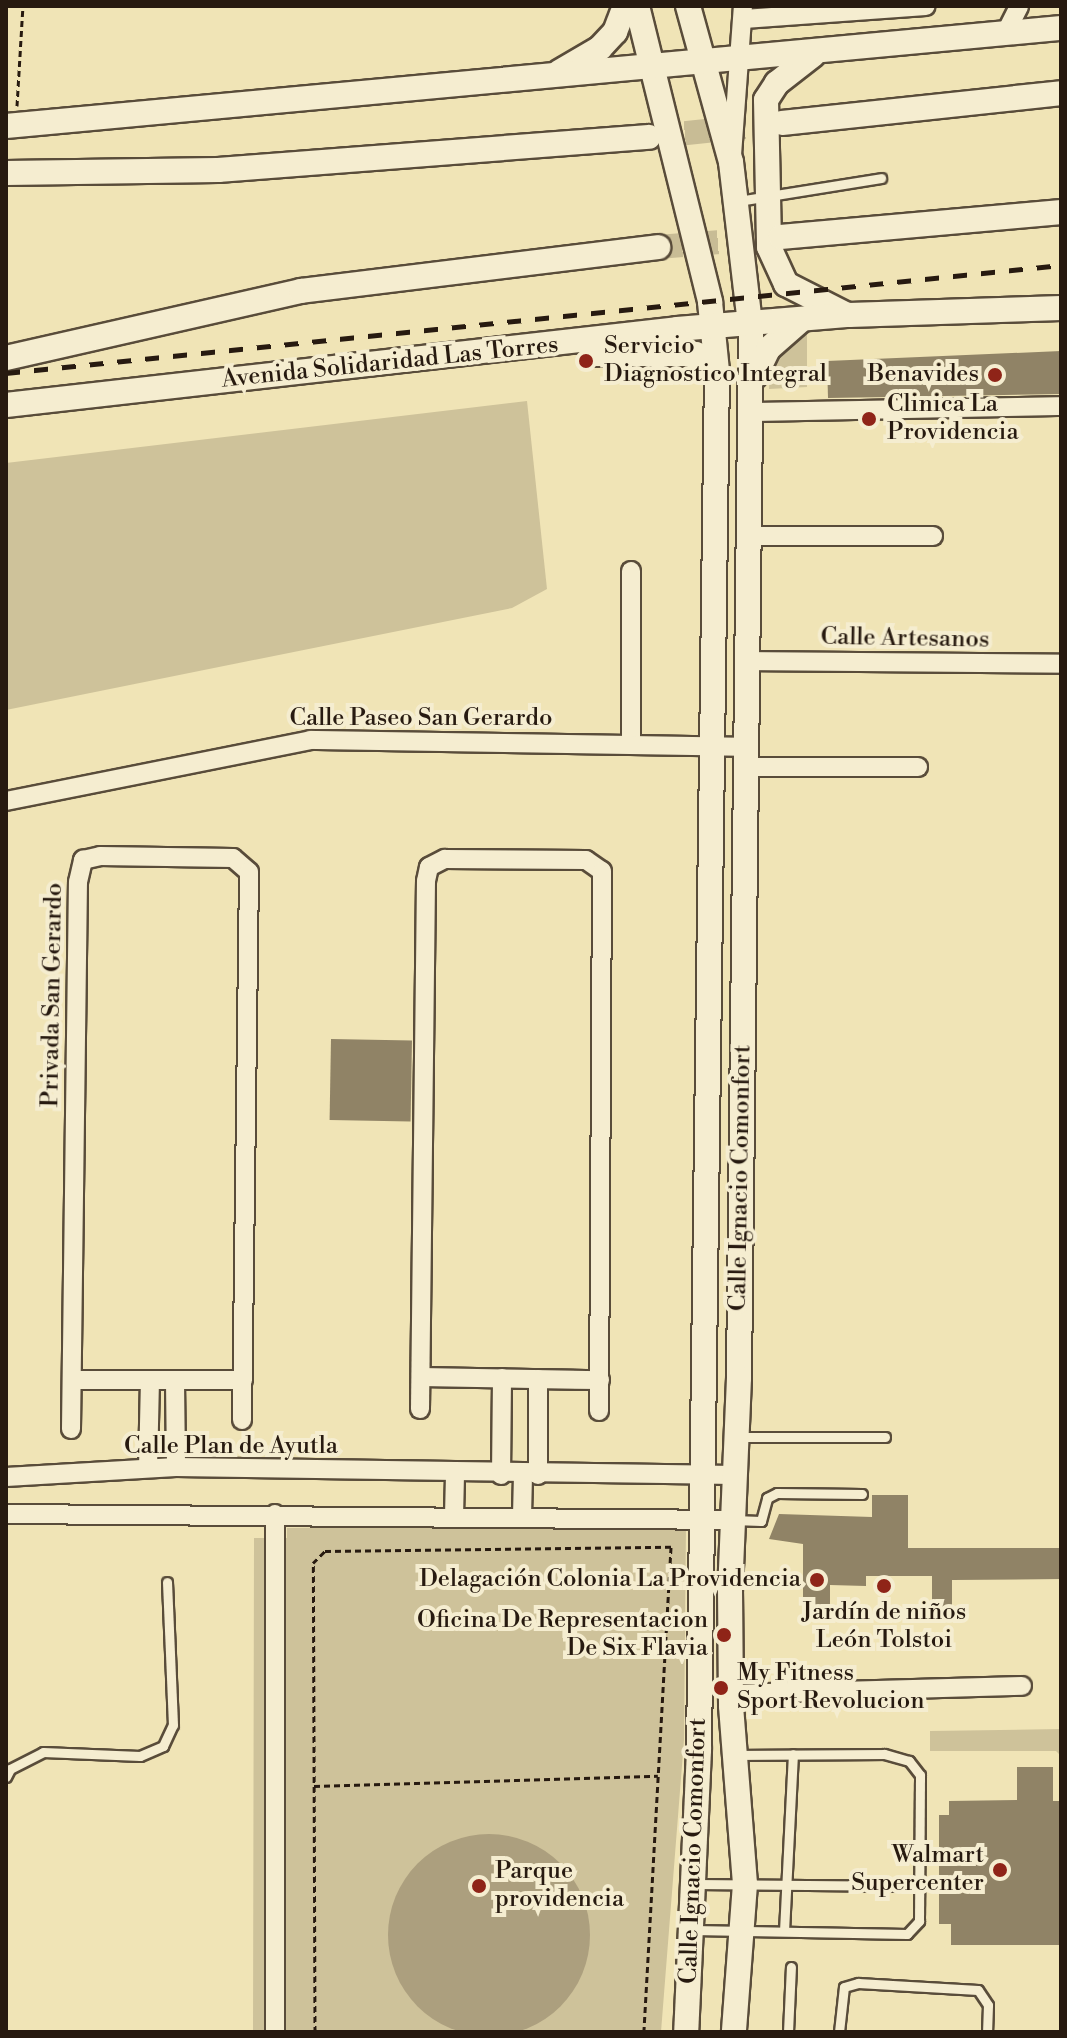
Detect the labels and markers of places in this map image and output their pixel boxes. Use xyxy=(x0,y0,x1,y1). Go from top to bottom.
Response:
place label: Servicio Diagnostico Integral xyxy=(604,333,827,389)
marker: Servicio Diagnostico Integral xyxy=(575,350,597,372)
place label: Benavides xyxy=(868,361,979,389)
marker: Benavides xyxy=(986,366,1004,384)
place label: Clinica La Providencia xyxy=(887,391,1019,447)
marker: Clinica La Providencia xyxy=(858,408,880,430)
place label: Delagación Colonia La Providencia xyxy=(419,1566,801,1594)
marker: Delagación Colonia La Providencia xyxy=(808,1571,826,1589)
marker: Jardín de niños León Tolstoi xyxy=(875,1577,893,1595)
place label: Jardín de niños León Tolstoi xyxy=(802,1599,966,1655)
place label: Oficina De Representacion De Six Flavia xyxy=(417,1607,708,1663)
marker: Oficina De Representacion De Six Flavia xyxy=(715,1626,733,1644)
place label: My Fitness Sport Revolucion xyxy=(737,1660,925,1716)
marker: My Fitness Sport Revolucion xyxy=(712,1679,730,1697)
place label: Walmart Supercenter xyxy=(851,1842,984,1898)
place label: Parque providencia xyxy=(495,1858,624,1914)
marker: Walmart Supercenter xyxy=(991,1861,1009,1879)
marker: Parque providencia xyxy=(470,1877,488,1895)

